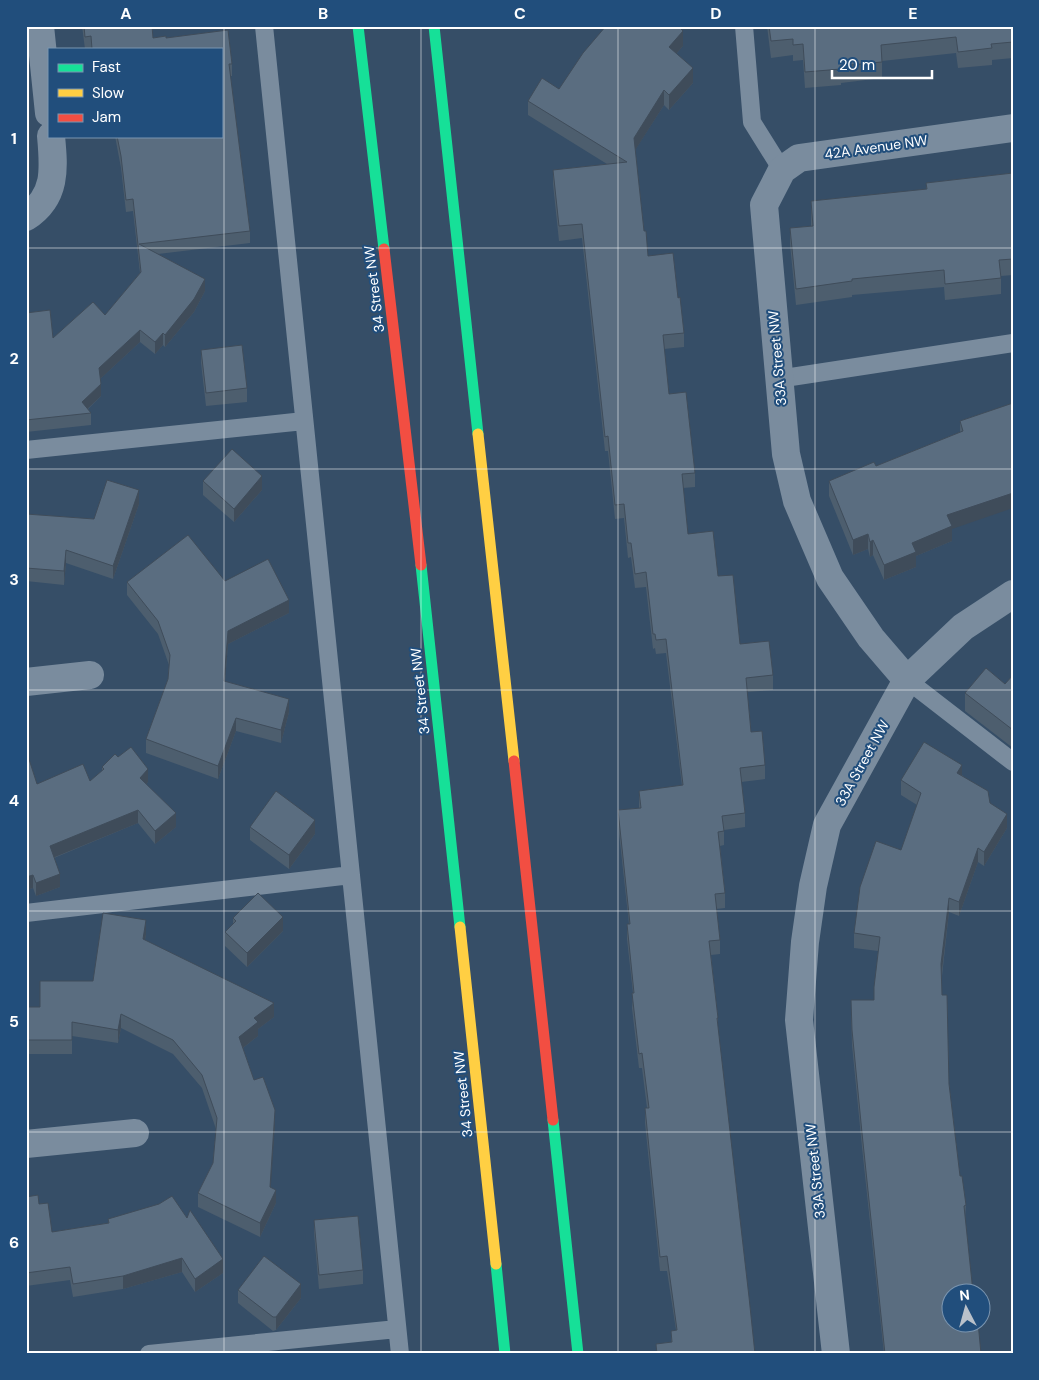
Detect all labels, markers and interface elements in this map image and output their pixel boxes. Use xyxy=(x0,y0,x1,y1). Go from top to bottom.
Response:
text: A xyxy=(120,3,132,24)
text: B xyxy=(318,3,328,24)
text: C xyxy=(514,3,526,24)
text: D xyxy=(710,3,722,24)
text: E xyxy=(908,3,918,24)
legend xyxy=(48,48,222,138)
scale bar xyxy=(832,48,932,80)
text: 20 m xyxy=(839,55,875,75)
text: Fast xyxy=(92,57,121,77)
text: Slow xyxy=(92,83,125,103)
text: Jam xyxy=(92,107,121,127)
text: 1 xyxy=(11,128,17,149)
street label: 42A Avenue NW xyxy=(823,131,929,163)
street label: 34 Street NW xyxy=(360,244,388,333)
street label: 33A Street NW xyxy=(764,309,790,406)
text: 2 xyxy=(9,348,19,369)
text: 3 xyxy=(9,569,19,590)
street label: 34 Street NW xyxy=(406,646,434,735)
street label: 33A Street NW xyxy=(831,716,893,809)
text: 4 xyxy=(9,790,19,811)
text: 5 xyxy=(9,1011,19,1032)
street label: 34 Street NW xyxy=(449,1049,477,1138)
street label: 33A Street NW xyxy=(801,1122,829,1219)
text: 6 xyxy=(9,1232,19,1253)
north arrow xyxy=(942,1282,992,1332)
text: N xyxy=(959,1286,971,1305)

